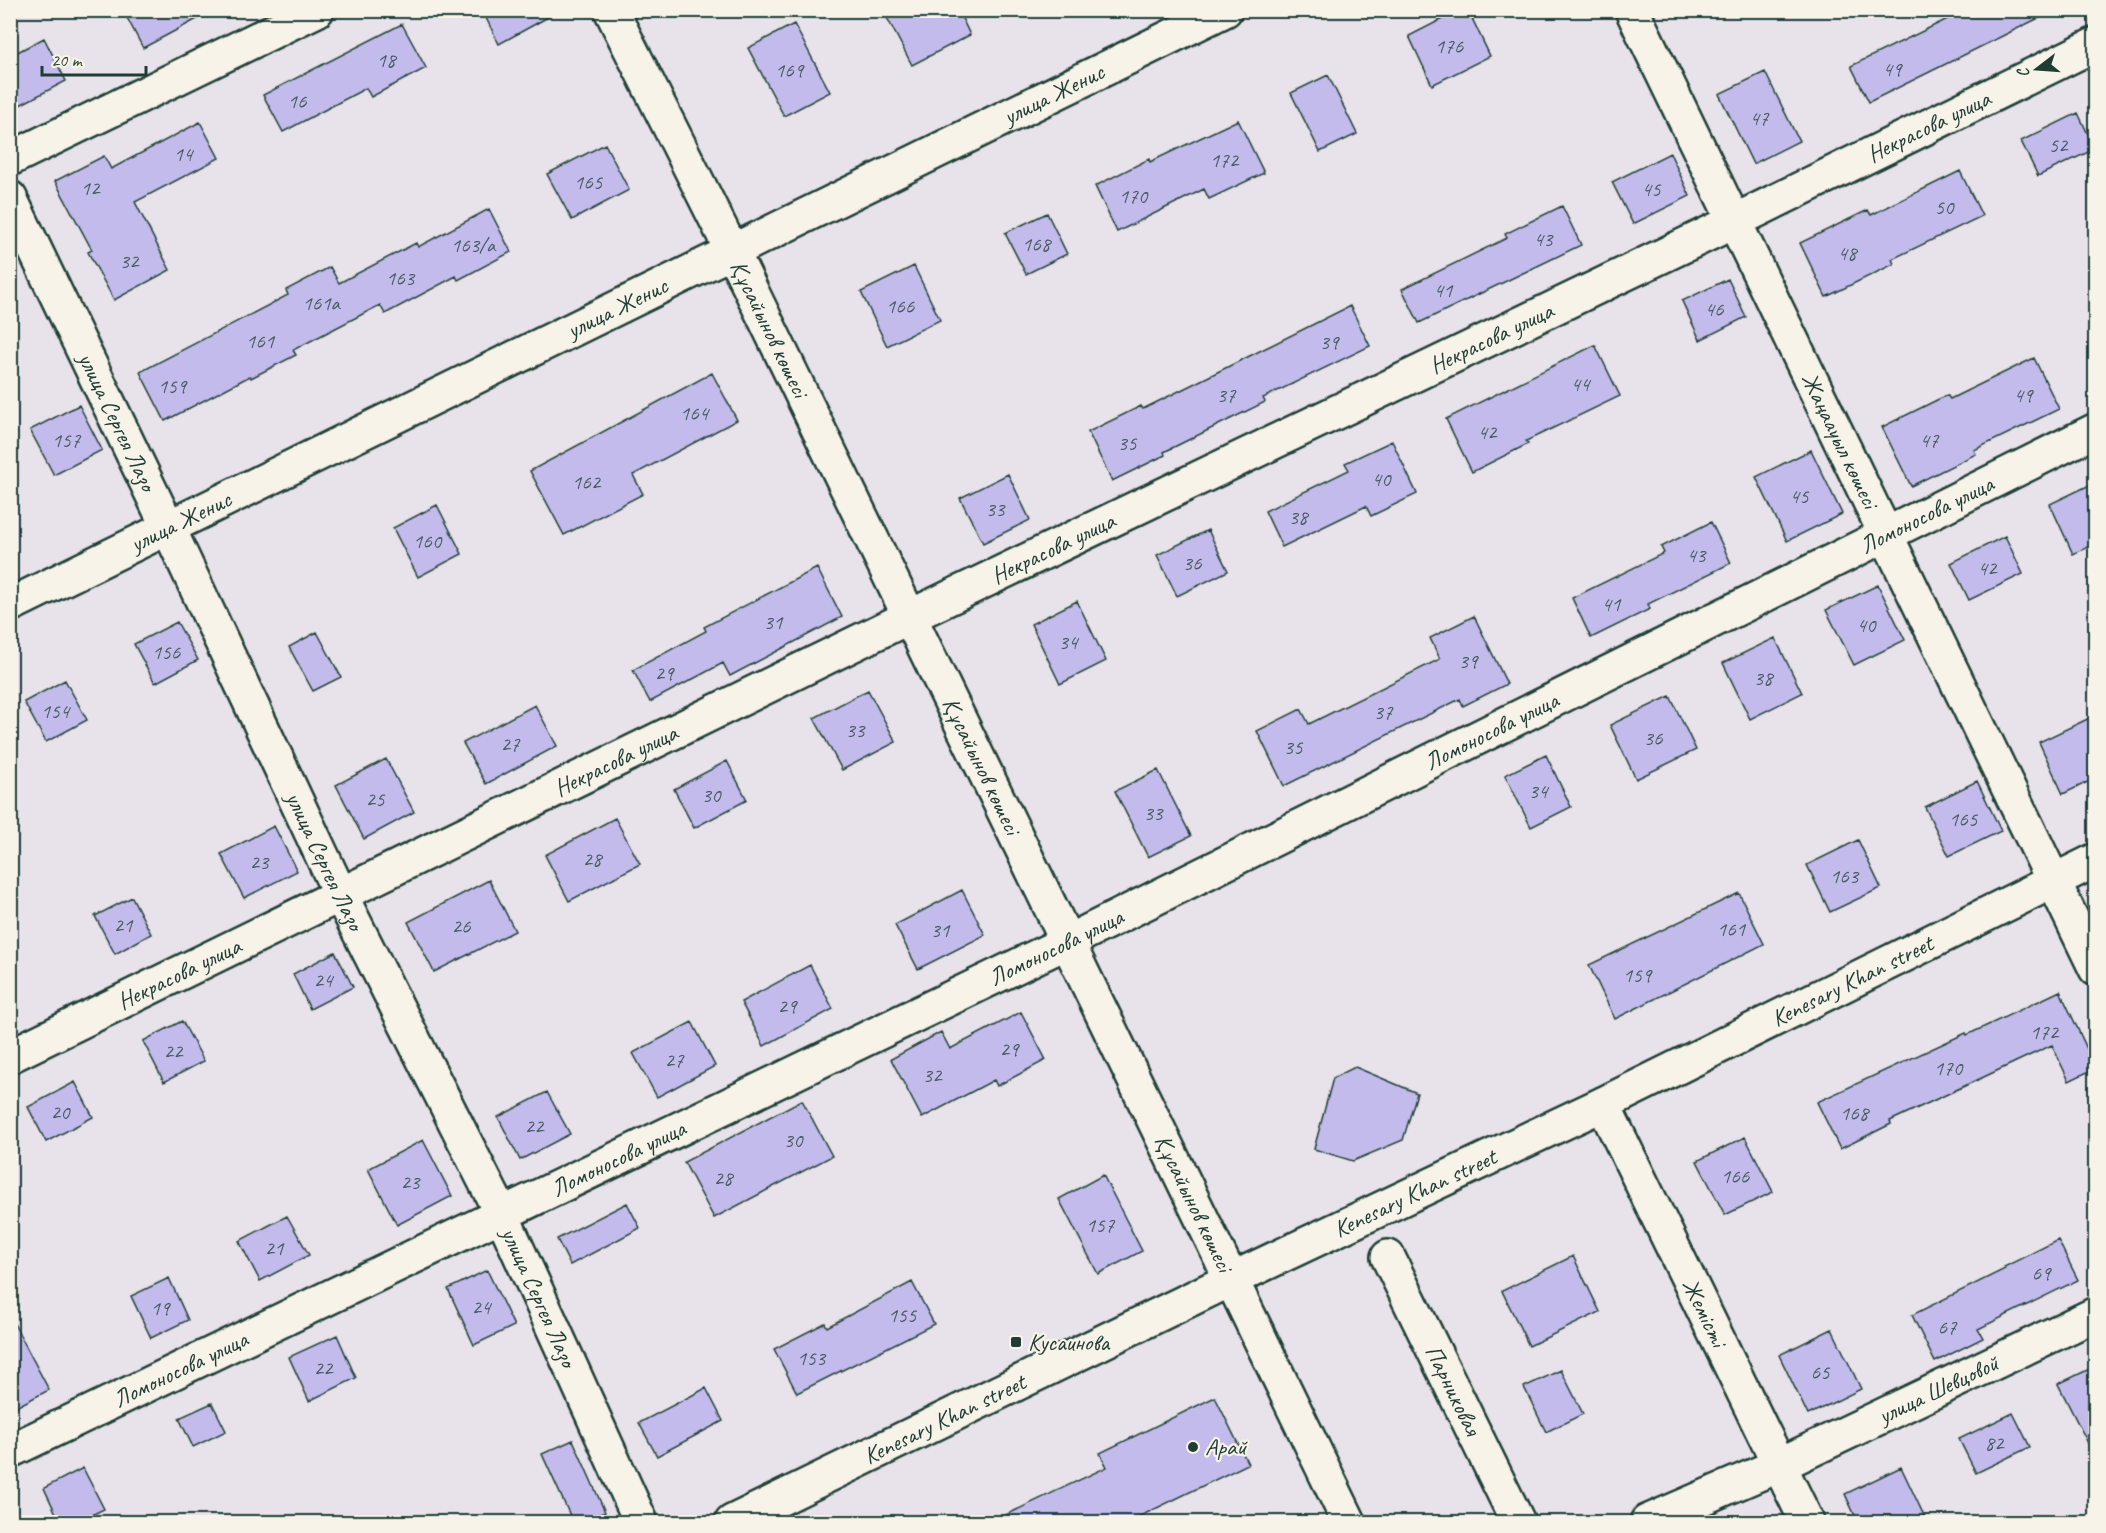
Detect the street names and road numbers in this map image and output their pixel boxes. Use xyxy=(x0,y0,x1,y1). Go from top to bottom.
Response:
street label: улица Женис xyxy=(996,56,1110,132)
street label: Некрасова улица xyxy=(1862,83,1997,169)
street label: Құсайынов көшесі xyxy=(724,255,817,404)
street label: улица Женис xyxy=(560,270,674,346)
street label: Некрасова улица xyxy=(1424,295,1559,380)
street label: улица Сергея Лазо xyxy=(71,346,164,498)
street label: Жаңаауыл көшесі xyxy=(1795,367,1887,515)
street label: Ломоносова улица xyxy=(1854,468,1999,560)
street label: улица Женис xyxy=(123,483,237,560)
street label: Некрасова улица xyxy=(986,505,1121,591)
street label: Ломоносова улица xyxy=(1419,684,1564,777)
street label: Құсайынов көшесі xyxy=(936,692,1029,842)
street label: Некрасова улица xyxy=(549,717,684,803)
street label: улица Сергея Лазо xyxy=(278,785,372,938)
street label: Ломоносова улица xyxy=(984,901,1129,992)
street label: Kenesary Khan street xyxy=(1766,927,1940,1033)
street label: Некрасова улица xyxy=(112,930,247,1016)
street label: Ломоносова улица xyxy=(546,1112,692,1203)
street label: Құсайынов көшесі xyxy=(1148,1130,1241,1279)
street label: Kenesary Khan street xyxy=(1329,1141,1503,1244)
street label: улица Сергея Лазо xyxy=(494,1221,585,1374)
street label: Жемісті xyxy=(1675,1273,1735,1354)
street label: Ломоносова улица xyxy=(108,1323,254,1414)
street label: Парниковая xyxy=(1418,1340,1489,1441)
street label: улица Шевцовой xyxy=(1871,1347,2005,1431)
street label: Kenesary Khan street xyxy=(858,1366,1032,1471)

